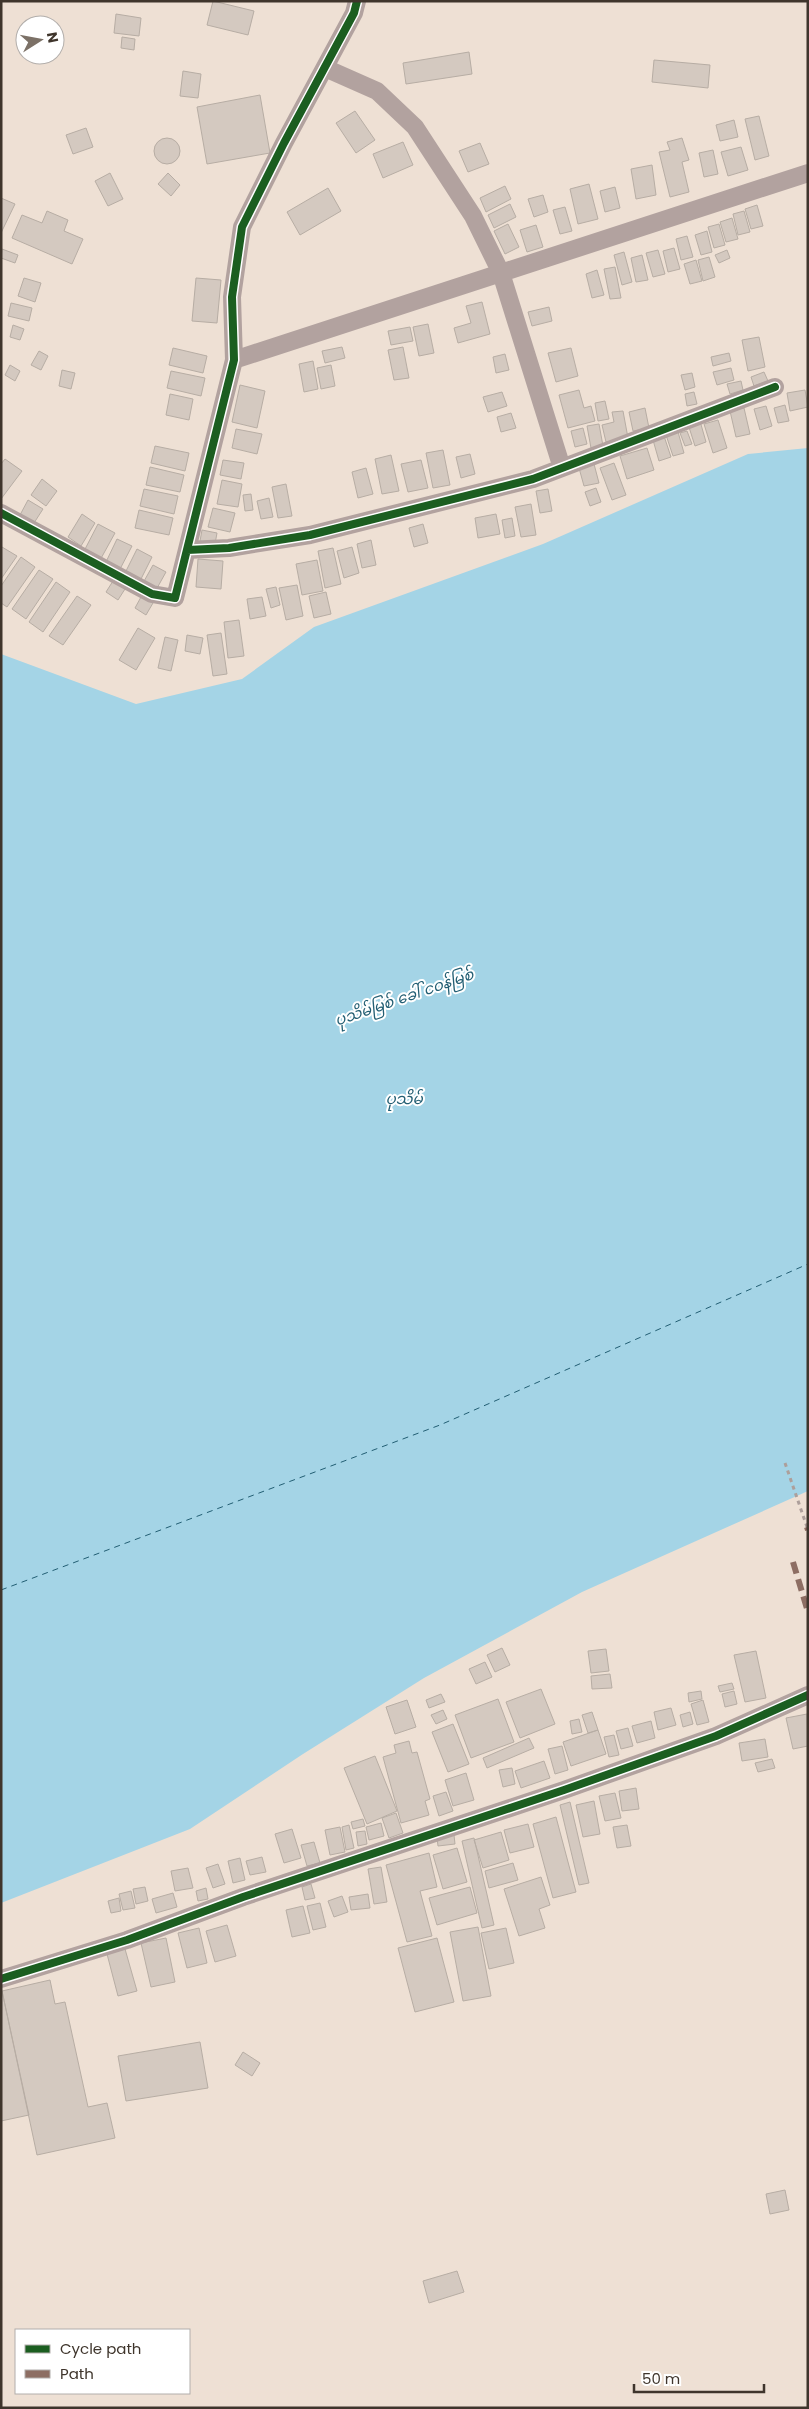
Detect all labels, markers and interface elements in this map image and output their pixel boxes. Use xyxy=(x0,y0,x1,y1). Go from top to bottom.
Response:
north arrow xyxy=(15,15,65,65)
text: N xyxy=(42,30,64,45)
water label: ပုသိမ်မြစ် ခေါ် ငဝန်မြစ် xyxy=(332,963,478,1032)
water label: ပုသိမ် xyxy=(385,1088,424,1111)
legend xyxy=(15,2329,190,2394)
text: Cycle path xyxy=(60,2338,141,2359)
scale bar xyxy=(634,2362,764,2394)
text: Path xyxy=(60,2363,94,2384)
text: 50 m xyxy=(642,2368,680,2389)

